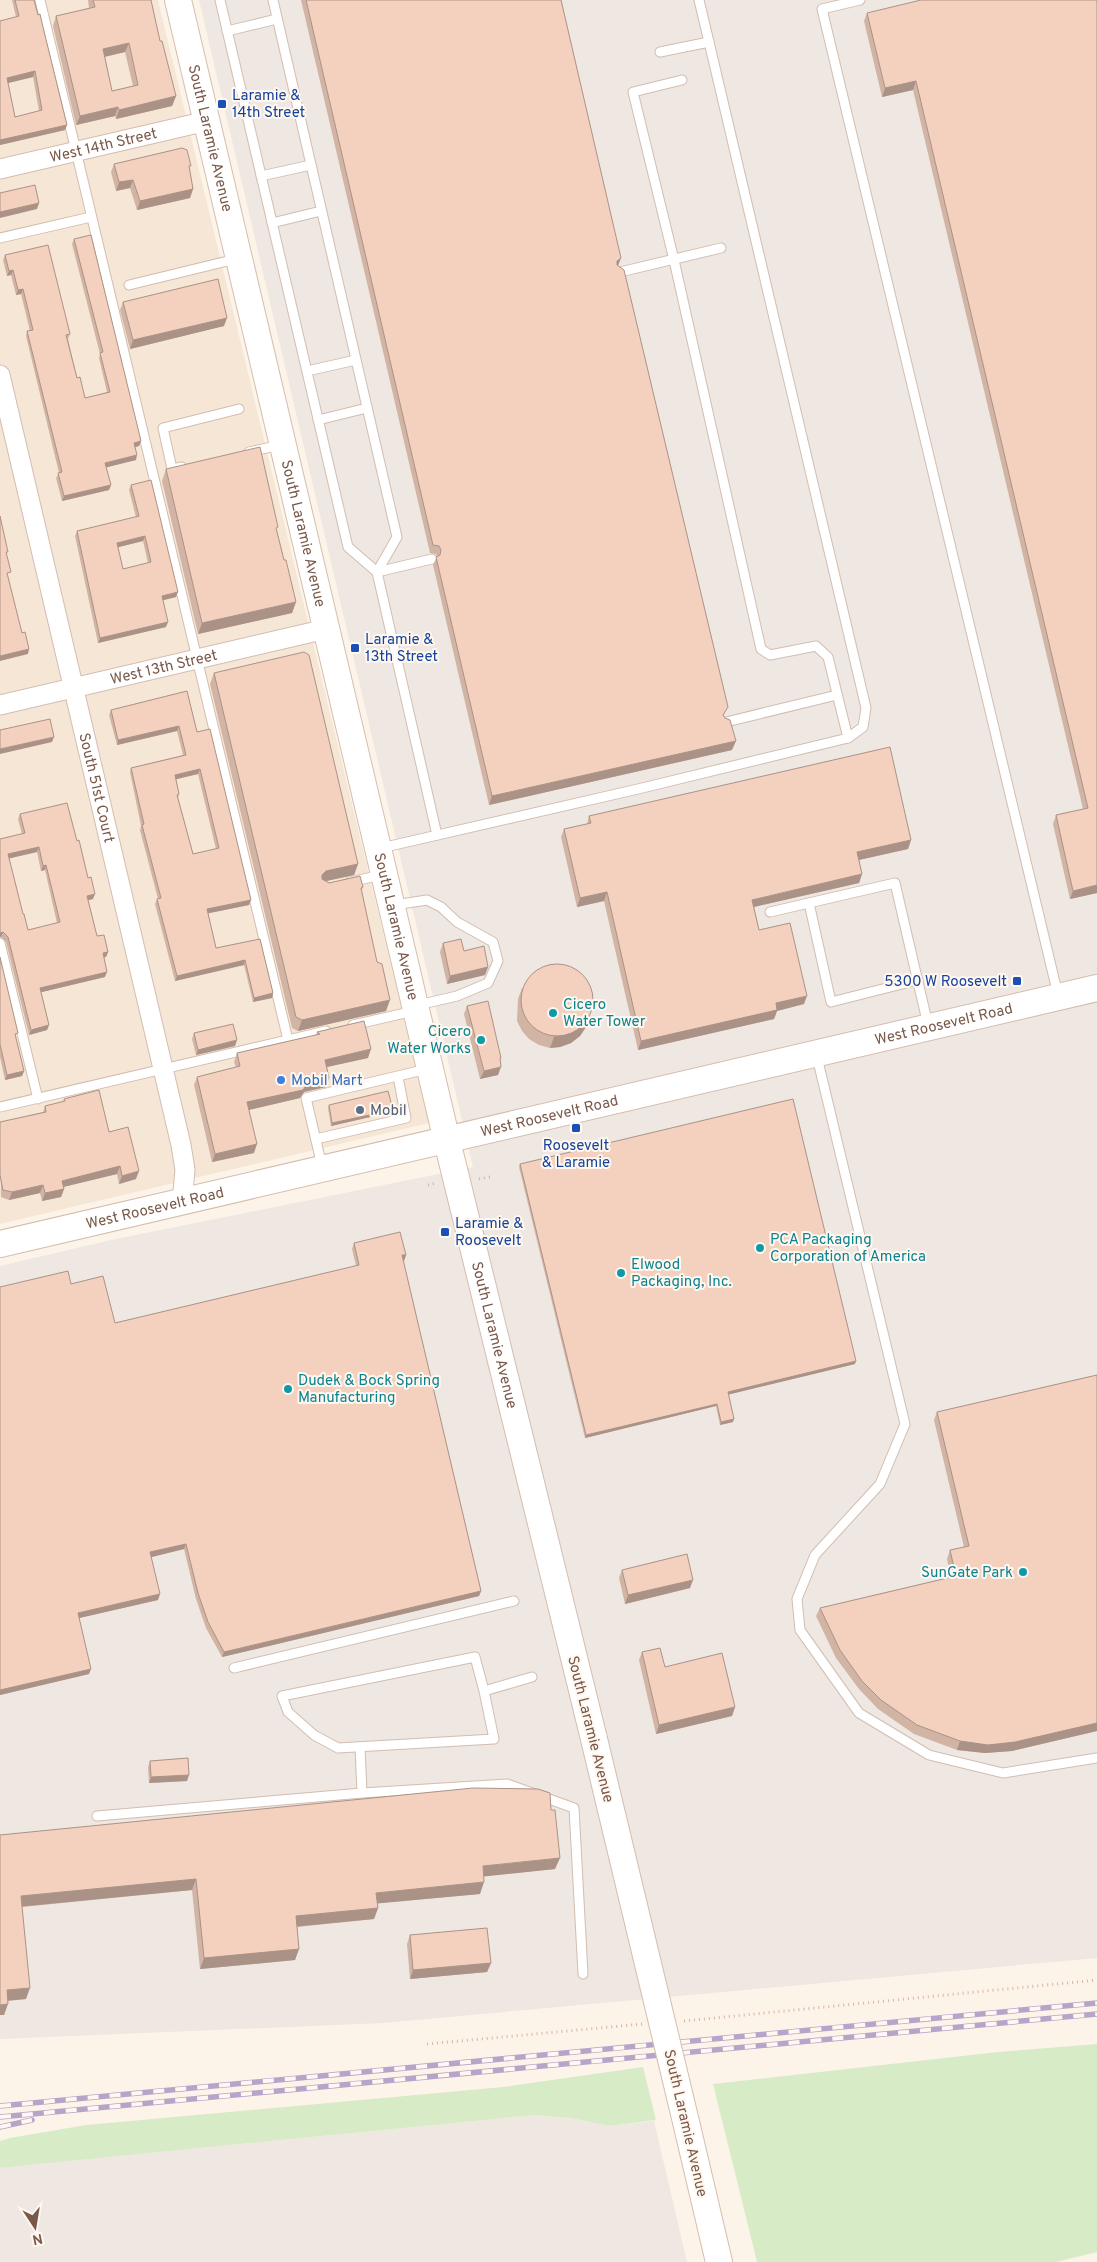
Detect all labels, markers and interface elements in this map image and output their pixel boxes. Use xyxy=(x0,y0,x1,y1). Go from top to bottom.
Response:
street label: South Laramie Avenue xyxy=(183,63,236,214)
place label: Laramie & 14th Street xyxy=(232,87,305,123)
marker: Laramie & 14th Street xyxy=(216,98,228,110)
street label: West 14th Street xyxy=(48,125,159,168)
street label: South Laramie Avenue xyxy=(276,458,329,609)
place label: Laramie & 13th Street xyxy=(365,631,438,667)
marker: Laramie & 13th Street xyxy=(349,642,361,654)
street label: West 13th Street xyxy=(109,647,219,690)
street label: South 51st Court xyxy=(73,731,118,845)
street label: South Laramie Avenue xyxy=(368,851,422,1002)
place label: 5300 W Roosevelt xyxy=(884,973,1007,992)
marker: 5300 W Roosevelt xyxy=(1011,975,1023,987)
place label: Cicero Water Tower xyxy=(563,996,646,1032)
street label: West Roosevelt Road xyxy=(873,1000,1015,1051)
marker: Cicero Water Tower xyxy=(547,1007,559,1019)
place label: Cicero Water Works xyxy=(387,1023,471,1059)
marker: Cicero Water Works xyxy=(475,1034,487,1046)
place label: Mobil Mart xyxy=(291,1072,363,1091)
marker: Mobil Mart xyxy=(275,1074,287,1086)
street label: West Roosevelt Road xyxy=(479,1092,620,1143)
place label: Mobil xyxy=(370,1102,407,1121)
marker: Mobil xyxy=(354,1104,366,1116)
marker: Roosevelt & Laramie xyxy=(570,1122,582,1134)
place label: Roosevelt & Laramie xyxy=(542,1137,610,1173)
street label: West Roosevelt Road xyxy=(84,1184,226,1235)
place label: Laramie & Roosevelt xyxy=(455,1215,523,1251)
marker: Laramie & Roosevelt xyxy=(439,1226,451,1238)
place label: PCA Packaging Corporation of America xyxy=(770,1231,926,1267)
marker: PCA Packaging Corporation of America xyxy=(754,1242,766,1254)
place label: Elwood Packaging, Inc. xyxy=(631,1256,732,1292)
street label: South Laramie Avenue xyxy=(466,1260,520,1411)
marker: Elwood Packaging, Inc. xyxy=(615,1267,627,1279)
place label: Dudek & Bock Spring Manufacturing xyxy=(298,1372,440,1408)
marker: Dudek & Bock Spring Manufacturing xyxy=(282,1383,294,1395)
place label: SunGate Park xyxy=(921,1564,1013,1583)
marker: SunGate Park xyxy=(1017,1566,1029,1578)
street label: South Laramie Avenue xyxy=(562,1654,617,1805)
street label: South Laramie Avenue xyxy=(658,2048,711,2199)
north arrow xyxy=(10,2202,60,2252)
text: N xyxy=(31,2229,44,2248)

